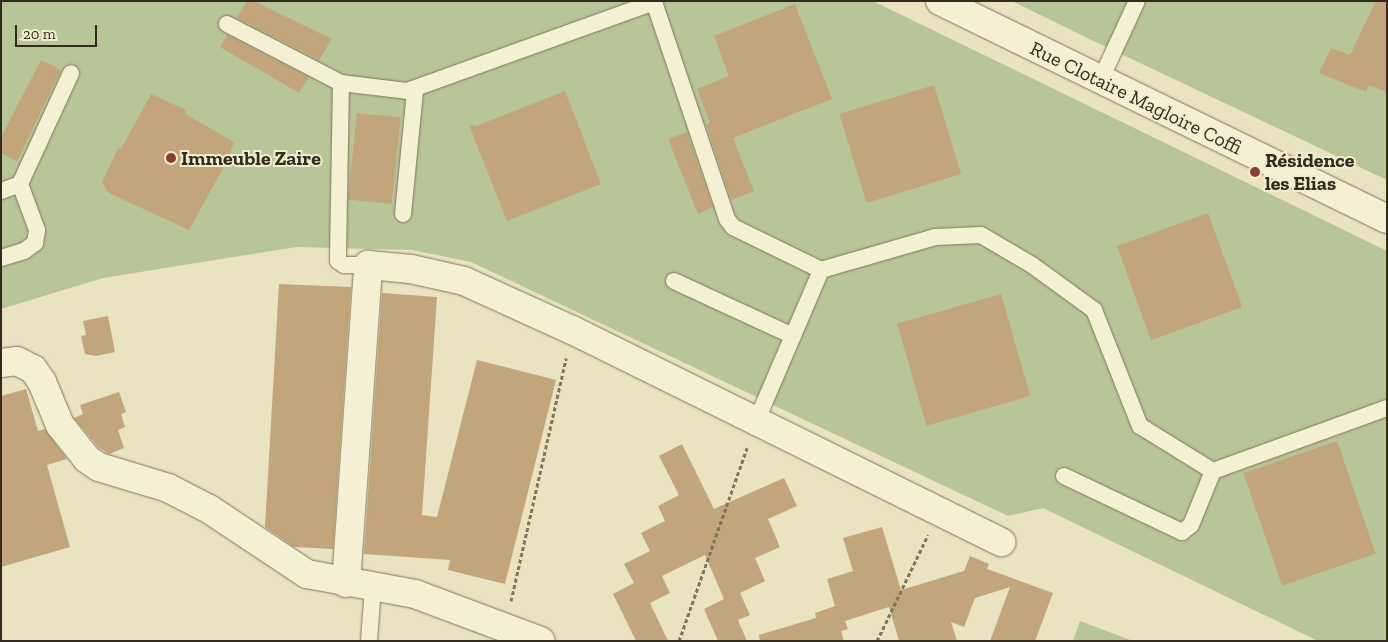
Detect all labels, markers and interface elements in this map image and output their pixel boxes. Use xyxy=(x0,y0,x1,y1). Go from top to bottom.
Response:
scale bar xyxy=(18,15,100,47)
text: 20 m xyxy=(23,25,56,43)
street label: Rue Clotaire Magloire Coffi xyxy=(1026,36,1246,160)
place label: Immeuble Zaire xyxy=(181,146,321,170)
place label: Résidence les Elias xyxy=(1265,148,1354,195)
marker: Immeuble Zaire xyxy=(165,152,177,164)
marker: Résidence les Elias xyxy=(1249,166,1261,178)

